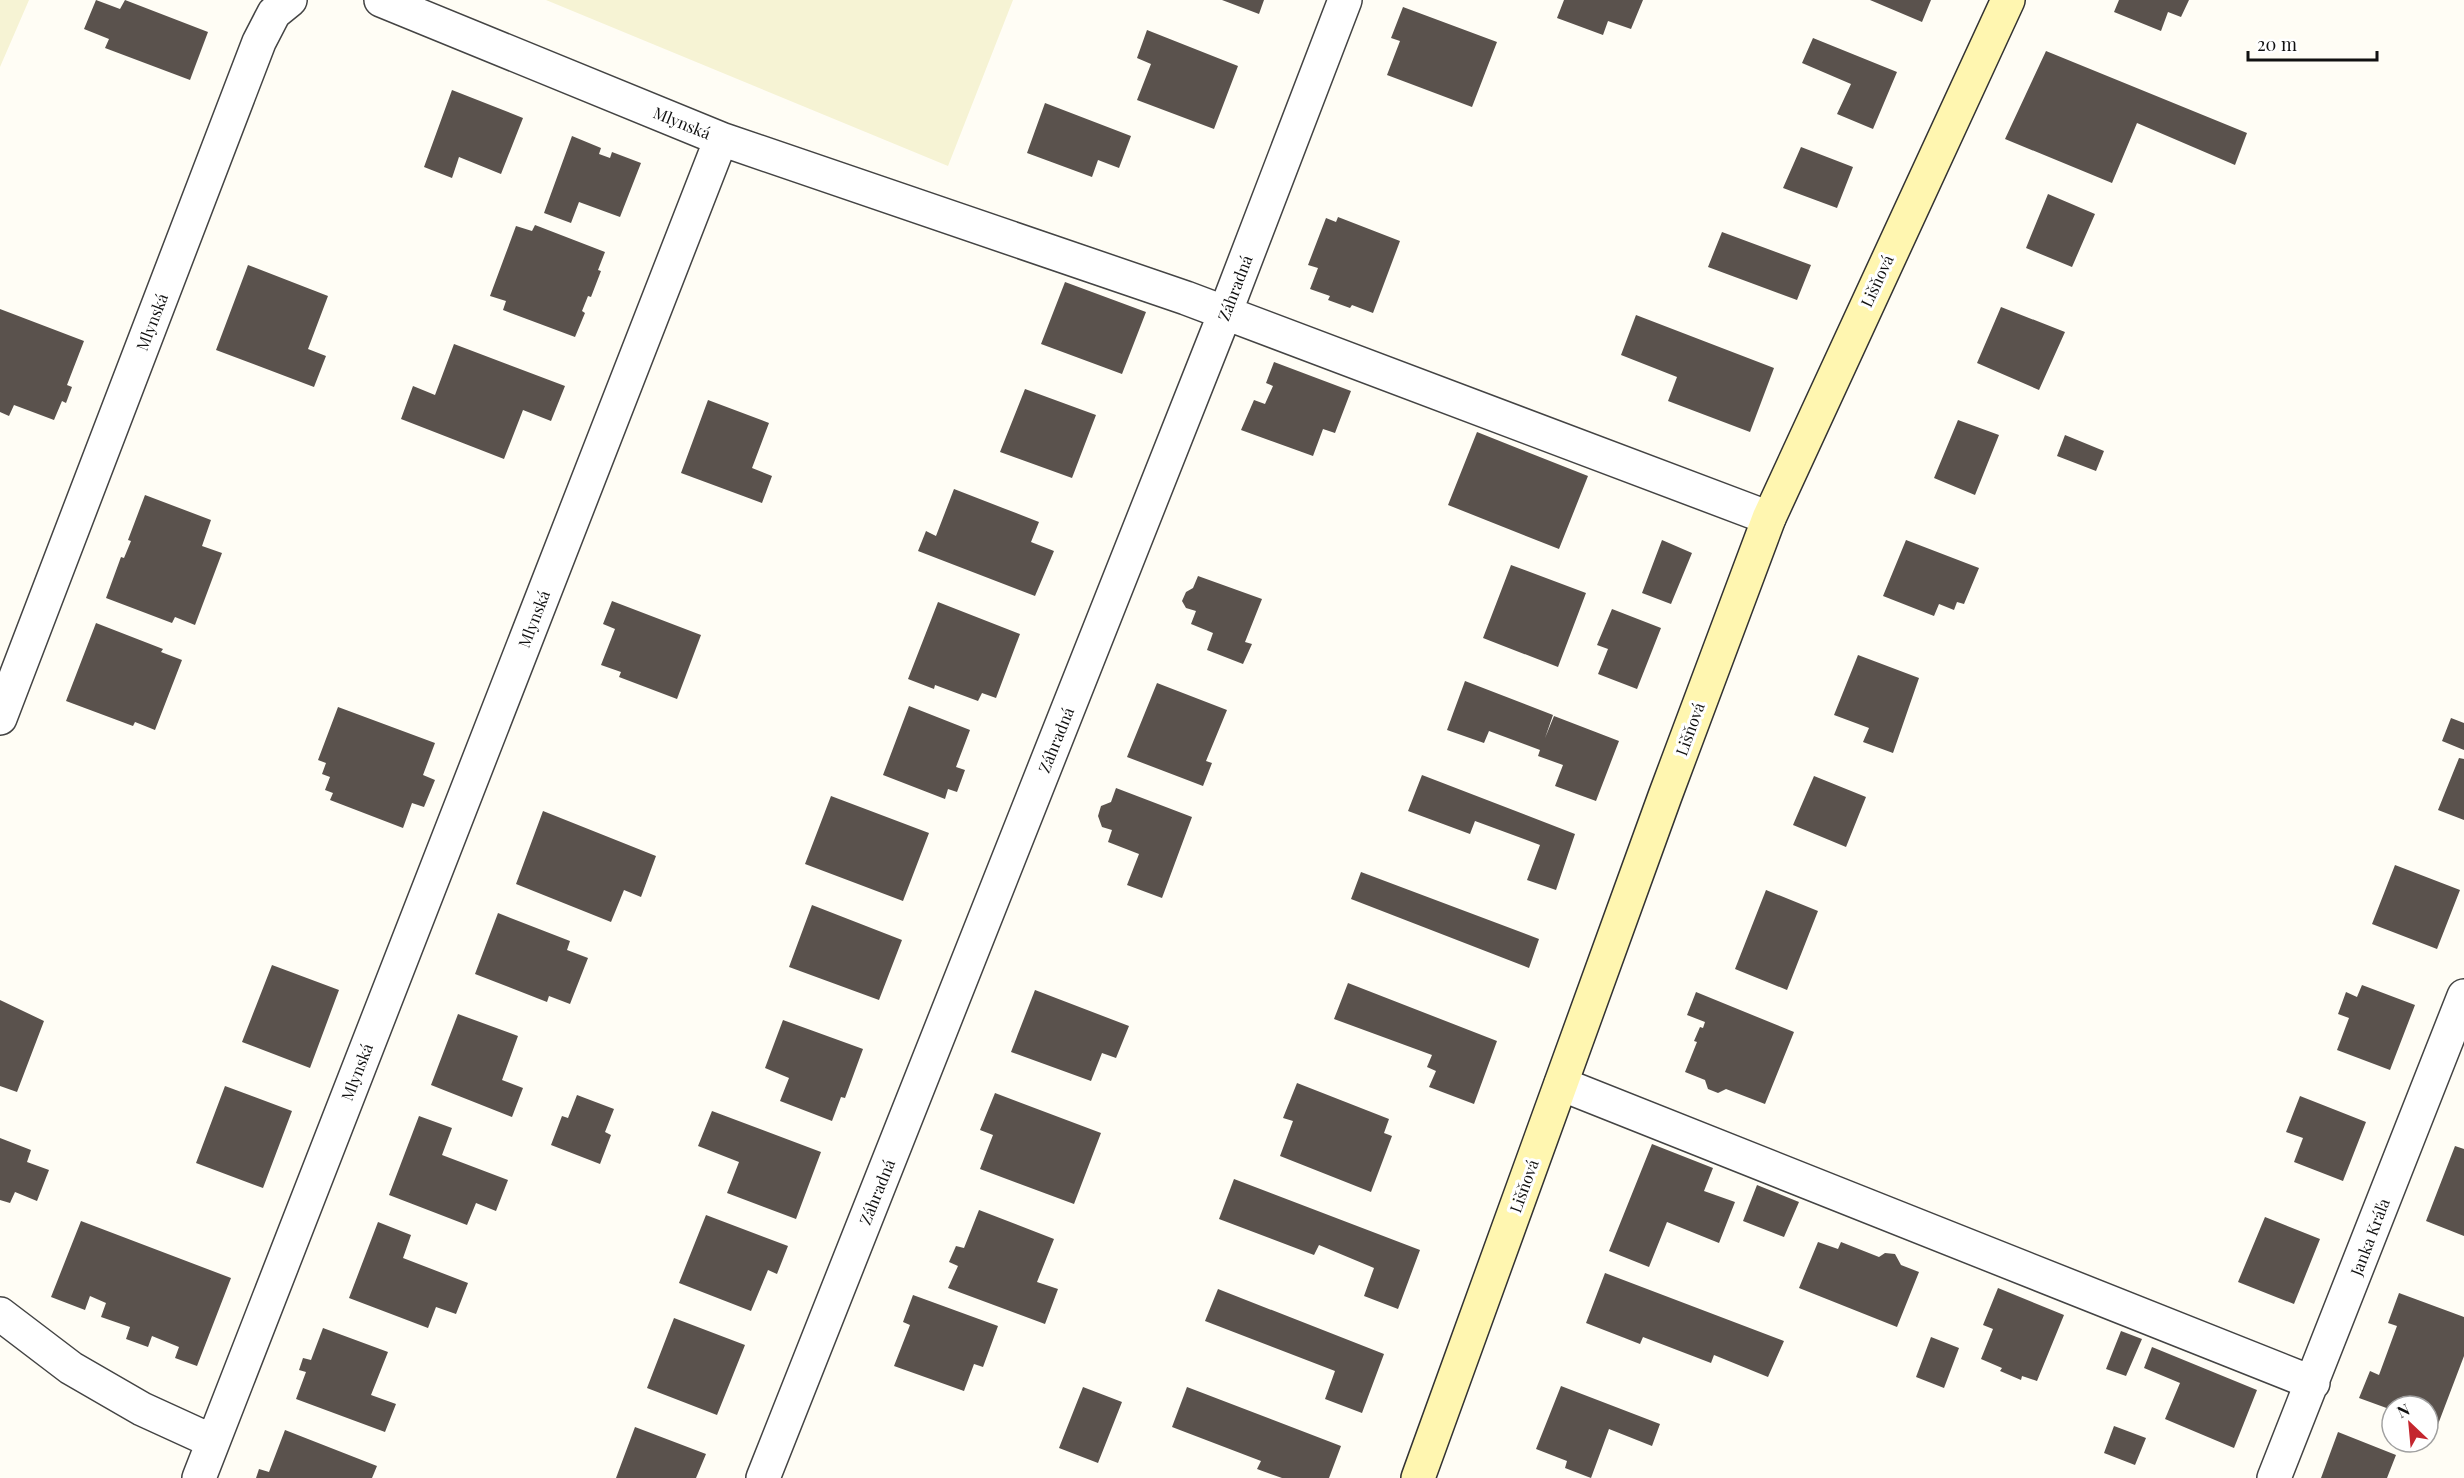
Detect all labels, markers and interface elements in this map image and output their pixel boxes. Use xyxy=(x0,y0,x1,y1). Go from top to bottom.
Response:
scale bar xyxy=(2248,24,2377,62)
text: 20 m xyxy=(2257,32,2297,56)
street label: Mlynská xyxy=(650,102,714,144)
street label: Lišňová xyxy=(1855,251,1898,310)
street label: Záhradná xyxy=(1212,252,1257,324)
street label: Mlynská xyxy=(131,290,172,354)
street label: Mlynská xyxy=(513,587,554,651)
street label: Lišňová xyxy=(1670,699,1709,758)
street label: Záhradná xyxy=(1033,704,1078,776)
street label: Mlynská xyxy=(336,1040,377,1104)
street label: Záhradná xyxy=(854,1156,899,1228)
street label: Lišňová xyxy=(1504,1156,1543,1215)
street label: Janka Kráľa xyxy=(2345,1195,2394,1279)
north arrow xyxy=(2380,1394,2440,1454)
text: N xyxy=(2393,1398,2413,1422)

